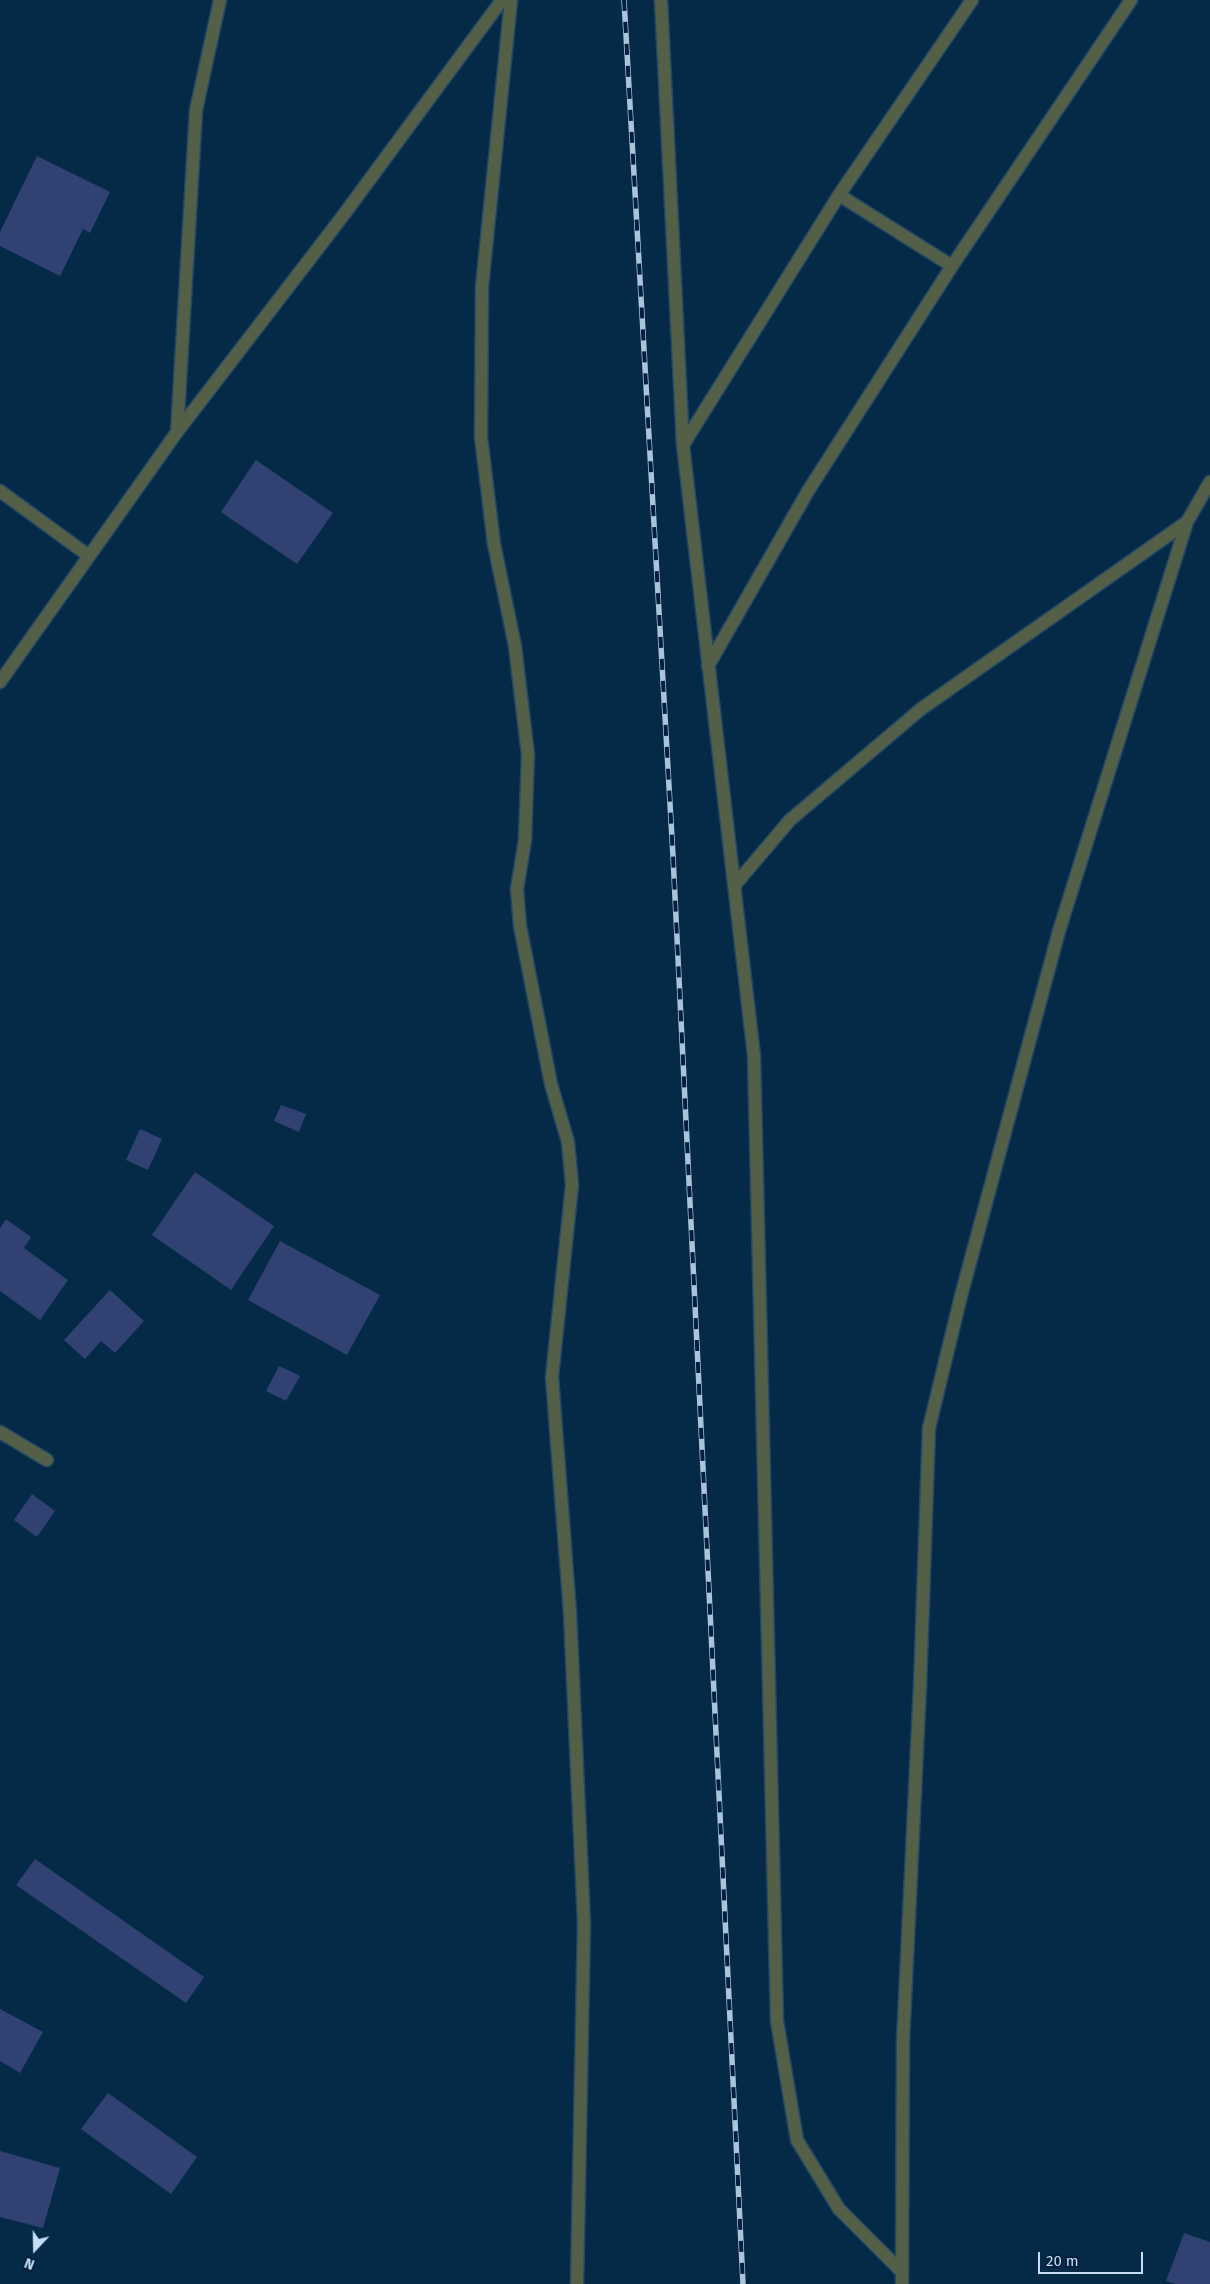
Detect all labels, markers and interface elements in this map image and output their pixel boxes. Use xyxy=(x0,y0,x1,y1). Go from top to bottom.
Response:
north arrow xyxy=(10,2224,60,2274)
scale bar xyxy=(1040,2242,1145,2274)
text: 20 m xyxy=(1046,2252,1079,2270)
text: N xyxy=(22,2254,37,2273)

